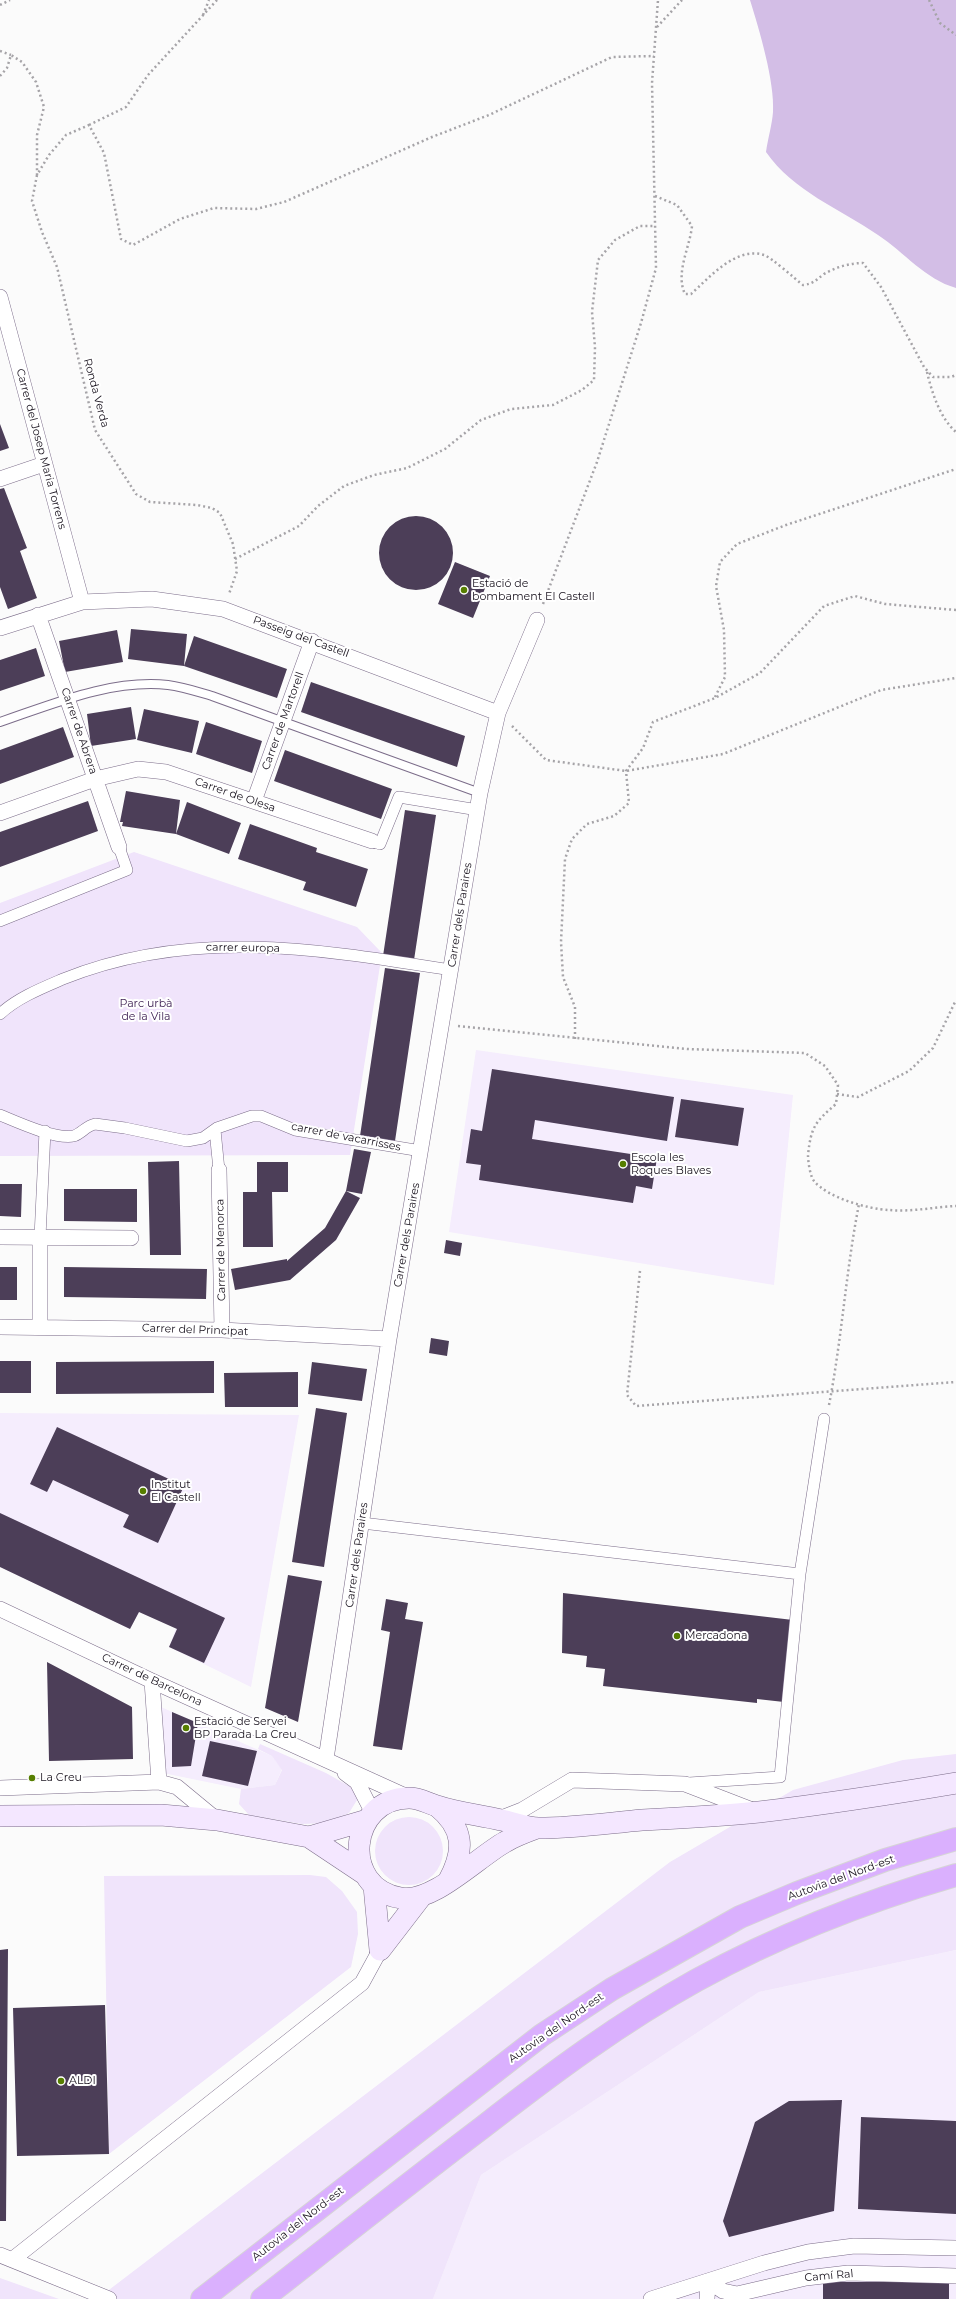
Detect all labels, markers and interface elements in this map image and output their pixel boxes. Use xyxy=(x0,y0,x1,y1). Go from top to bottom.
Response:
street label: Ronda Verda xyxy=(80,357,112,429)
street label: Carrer del Josep Maria Torrens xyxy=(13,367,69,531)
place label: Estació de bombament El Castell xyxy=(472,577,595,603)
marker: Estació de bombament El Castell xyxy=(459,585,469,595)
street label: Passeig del Castell xyxy=(251,613,351,661)
street label: Carrer de Martorell xyxy=(259,670,307,772)
street label: Carrer de Abrera xyxy=(58,686,100,776)
street label: Carrer de Olesa xyxy=(193,775,277,815)
street label: Carrer dels Paraires xyxy=(445,862,475,968)
street label: carrer europa xyxy=(206,941,280,955)
park label: Parc urbà de la Vila xyxy=(119,997,173,1023)
street label: carrer de vacarrisses xyxy=(290,1120,402,1154)
place label: Escola les Roques Blaves xyxy=(631,1151,711,1177)
marker: Escola les Roques Blaves xyxy=(618,1159,628,1169)
street label: Carrer dels Paraires xyxy=(391,1182,423,1288)
street label: Carrer de Menorca xyxy=(214,1199,228,1301)
street label: Carrer del Principat xyxy=(142,1322,248,1338)
place label: Institut El Castell xyxy=(151,1478,201,1504)
marker: Institut El Castell xyxy=(138,1486,148,1496)
street label: Carrer dels Paraires xyxy=(343,1502,371,1608)
place label: Mercadona xyxy=(685,1629,747,1643)
marker: Mercadona xyxy=(672,1631,682,1641)
street label: Carrer de Barcelona xyxy=(100,1651,204,1709)
place label: Estació de Servei BP Parada La Creu xyxy=(194,1715,297,1741)
marker: Estació de Servei BP Parada La Creu xyxy=(181,1723,191,1733)
place label: La Creu xyxy=(40,1771,82,1785)
marker: La Creu xyxy=(27,1773,37,1783)
street label: Autovia del Nord-est xyxy=(786,1853,896,1903)
street label: Autovia del Nord-est xyxy=(506,1990,606,2066)
place label: ALDI xyxy=(69,2074,96,2088)
marker: ALDI xyxy=(56,2076,66,2086)
street label: Autovia del Nord-est xyxy=(250,2184,346,2264)
street label: Camí Ral xyxy=(804,2267,854,2285)

